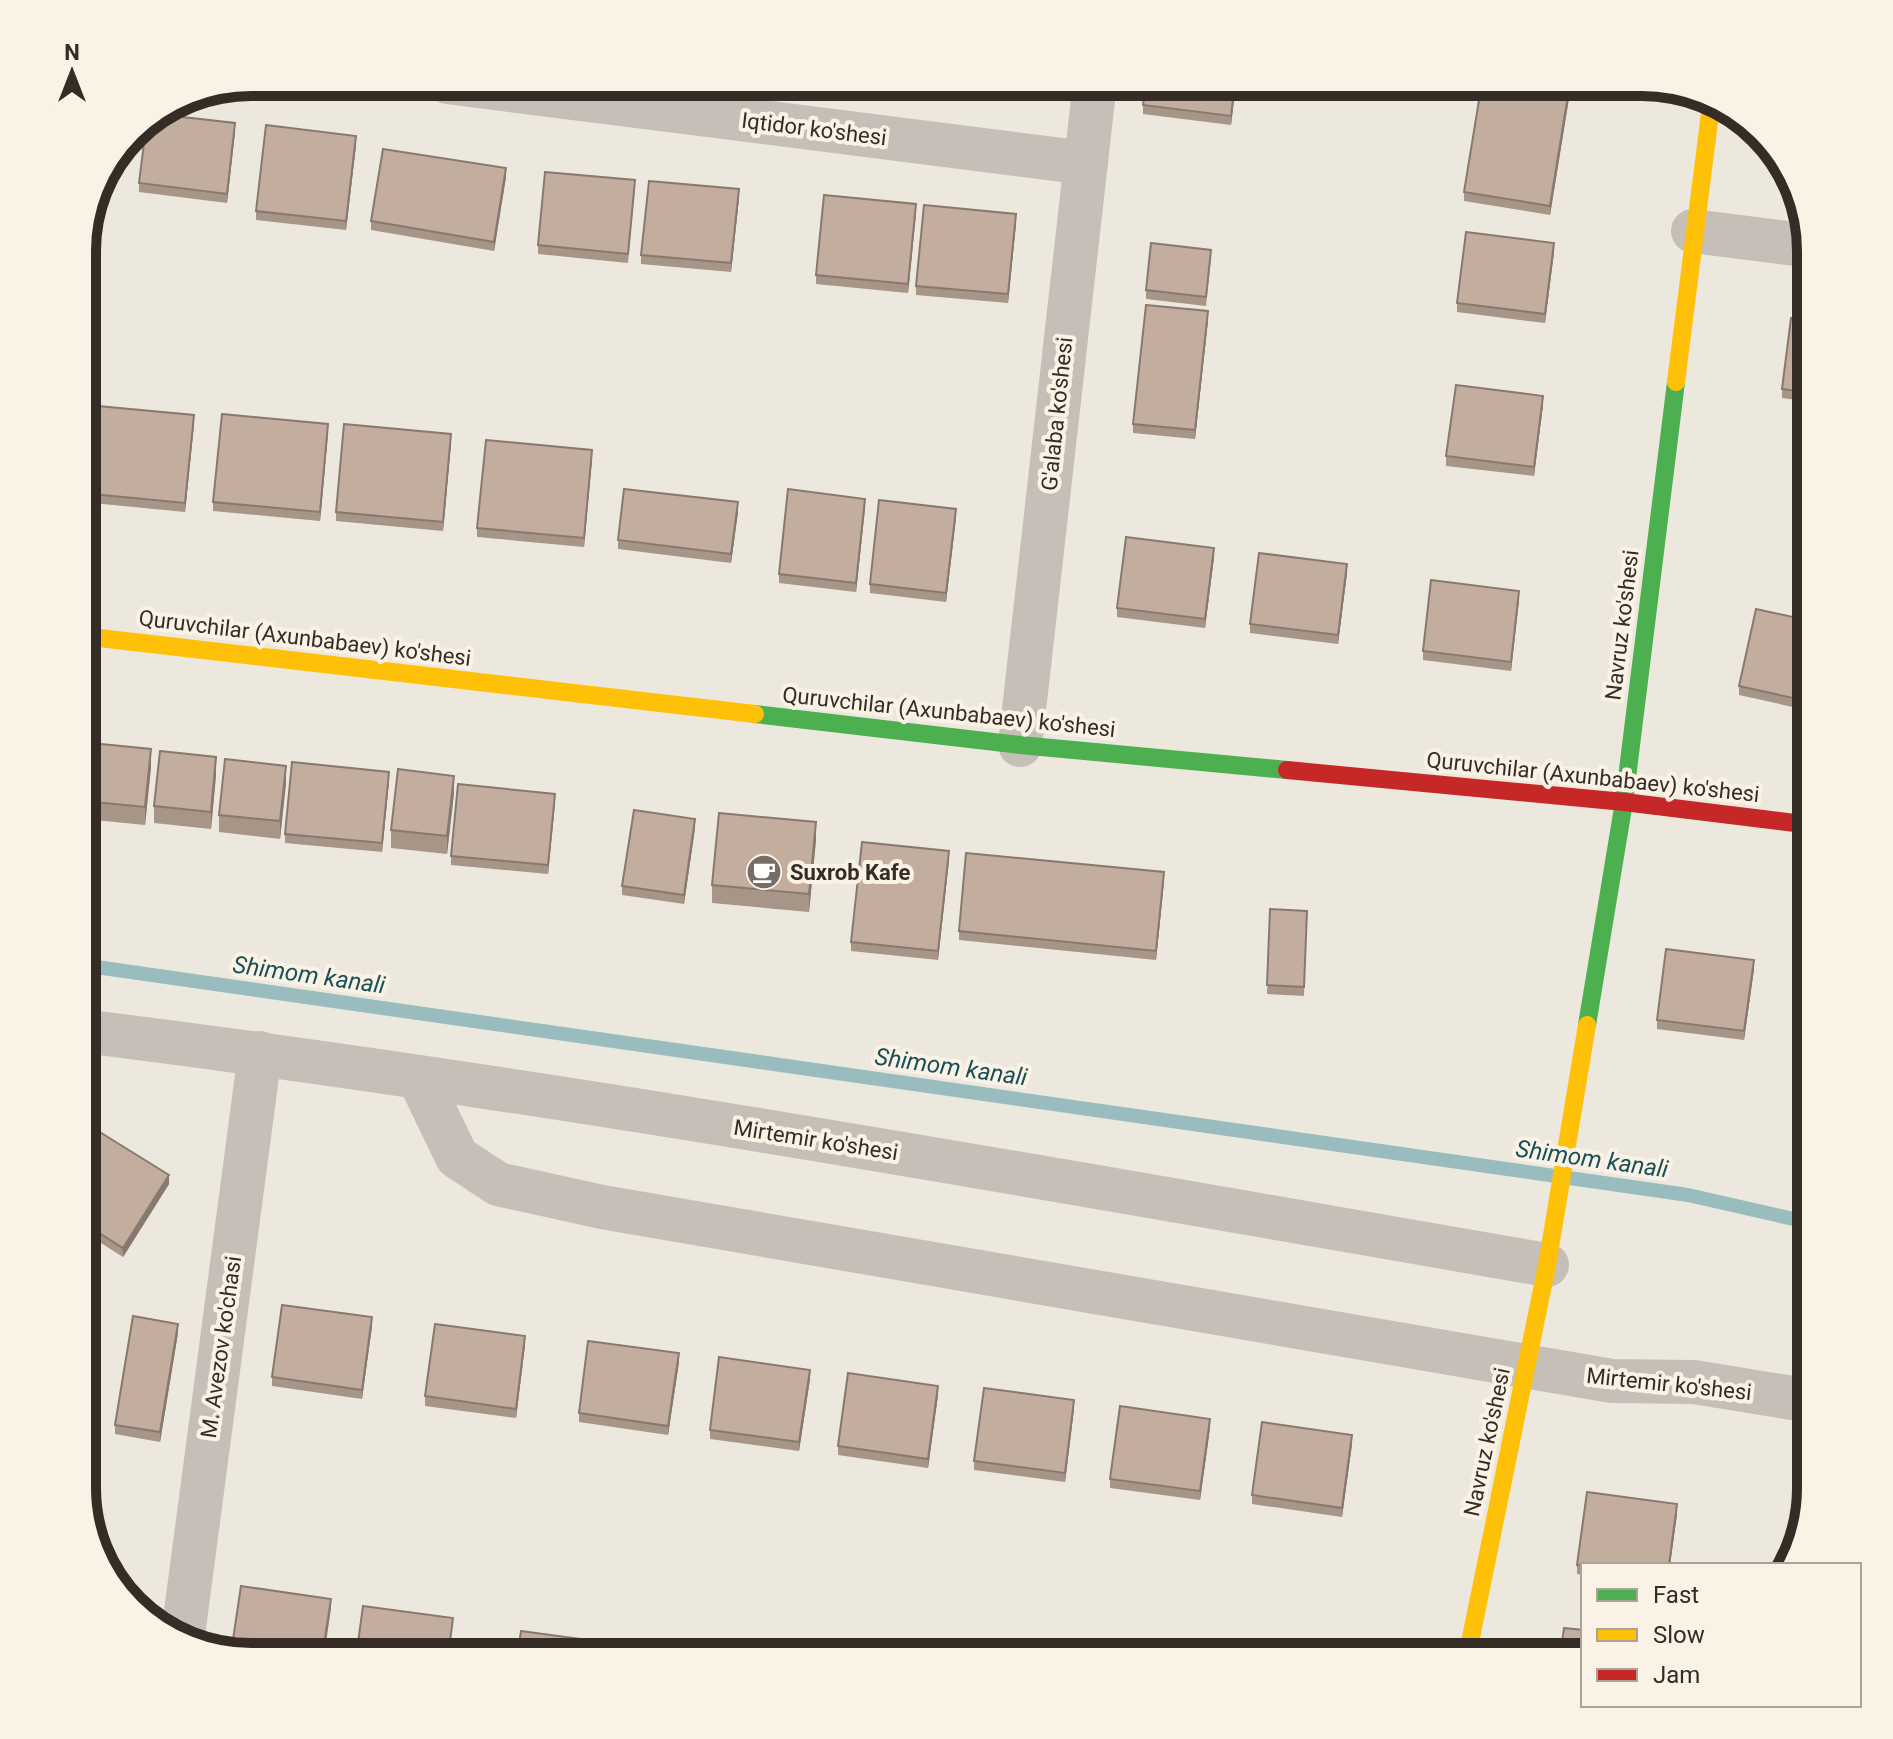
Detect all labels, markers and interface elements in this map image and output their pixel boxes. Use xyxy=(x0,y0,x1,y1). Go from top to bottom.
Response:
north arrow xyxy=(32,32,112,112)
text: N xyxy=(64,40,80,65)
street label: Iqtidor ko'shesi xyxy=(740,108,888,150)
street label: G'alaba ko'shesi xyxy=(1036,336,1078,492)
street label: Navruz ko'shesi xyxy=(1600,548,1644,702)
street label: Quruvchilar (Axunbabaev) ko'shesi xyxy=(137,605,473,672)
street label: Quruvchilar (Axunbabaev) ko'shesi xyxy=(781,682,1117,743)
street label: Quruvchilar (Axunbabaev) ko'shesi xyxy=(1425,747,1761,808)
cafe icon: Suxrob Kafe xyxy=(745,853,783,891)
place label: Suxrob Kafe xyxy=(790,860,910,885)
water label: Shimom kanali xyxy=(231,950,387,1000)
water label: Shimom kanali xyxy=(873,1042,1029,1092)
street label: Mirtemir ko'shesi xyxy=(732,1115,900,1165)
water label: Shimom kanali xyxy=(1514,1134,1670,1184)
street label: M. Avezov ko'chasi xyxy=(196,1254,246,1440)
street label: Mirtemir ko'shesi xyxy=(1585,1363,1753,1405)
street label: Navruz ko'shesi xyxy=(1459,1365,1515,1519)
legend xyxy=(1581,1563,1861,1707)
text: Fast xyxy=(1653,1581,1699,1609)
text: Slow xyxy=(1653,1621,1705,1649)
text: Jam xyxy=(1653,1661,1700,1689)

